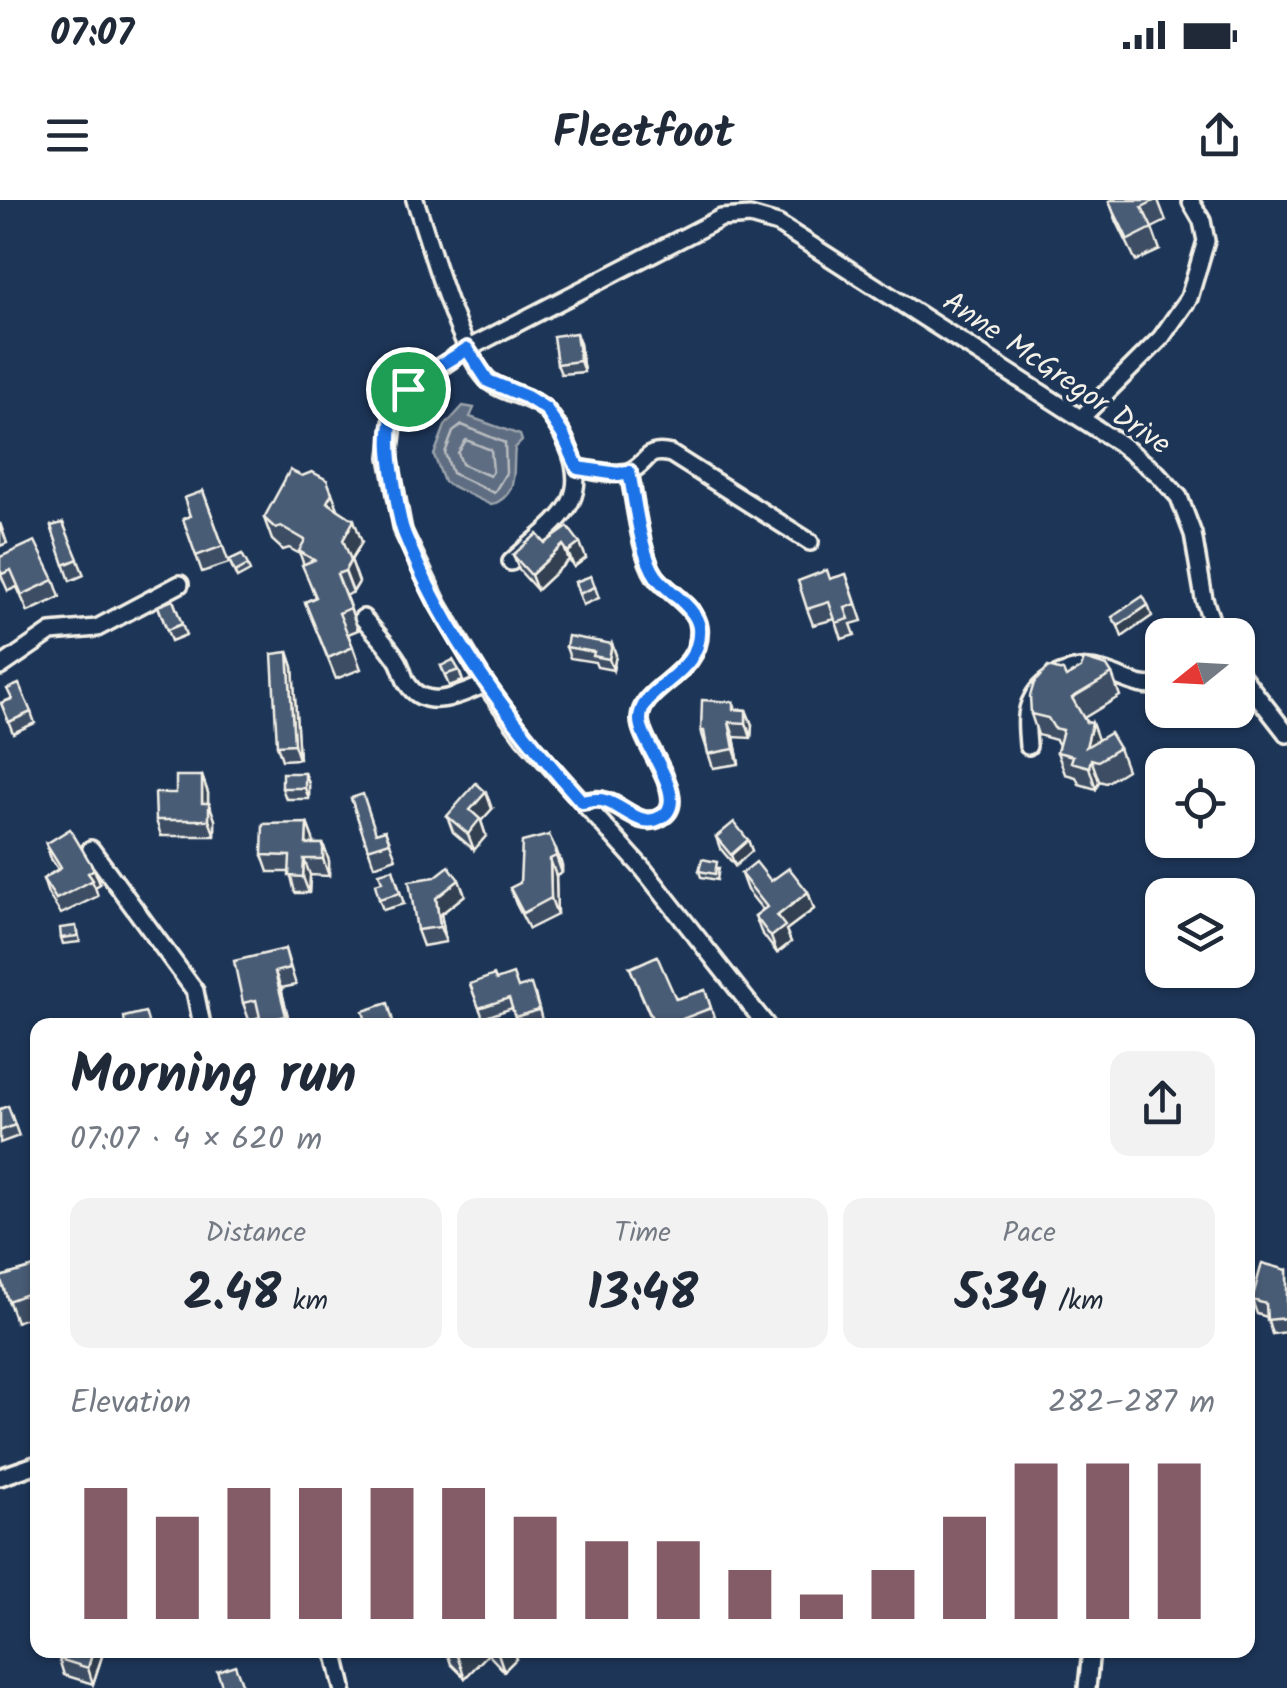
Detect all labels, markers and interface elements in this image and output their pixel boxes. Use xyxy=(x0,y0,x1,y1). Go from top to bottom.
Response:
text: 07:07 xyxy=(50,5,134,65)
text: Fleetfoot xyxy=(553,99,734,171)
icon: menu xyxy=(40,108,95,163)
icon: share xyxy=(1192,108,1247,163)
street label: Anne McGregor Drive xyxy=(932,279,1180,469)
pin xyxy=(366,347,451,432)
icon: arrive xyxy=(381,362,436,417)
north arrow xyxy=(1145,618,1255,728)
map controls xyxy=(1145,618,1255,988)
button: locate xyxy=(1145,748,1255,858)
button: layers xyxy=(1145,878,1255,988)
text: Morning run xyxy=(70,1034,357,1121)
button: share xyxy=(1110,1051,1215,1156)
text: 07:07 · 4 × 620 m xyxy=(70,1115,322,1166)
text: Distance xyxy=(206,1211,306,1256)
text: Time xyxy=(614,1211,671,1256)
text: Pace xyxy=(1002,1211,1056,1256)
text: 2.48 xyxy=(184,1256,281,1336)
text: 13:48 xyxy=(587,1256,698,1336)
text: 5:34 xyxy=(955,1256,1047,1336)
text: km xyxy=(281,1279,328,1324)
text: /km xyxy=(1047,1279,1104,1324)
text: Elevation xyxy=(70,1378,191,1429)
text: 282–287 m xyxy=(1048,1378,1215,1429)

